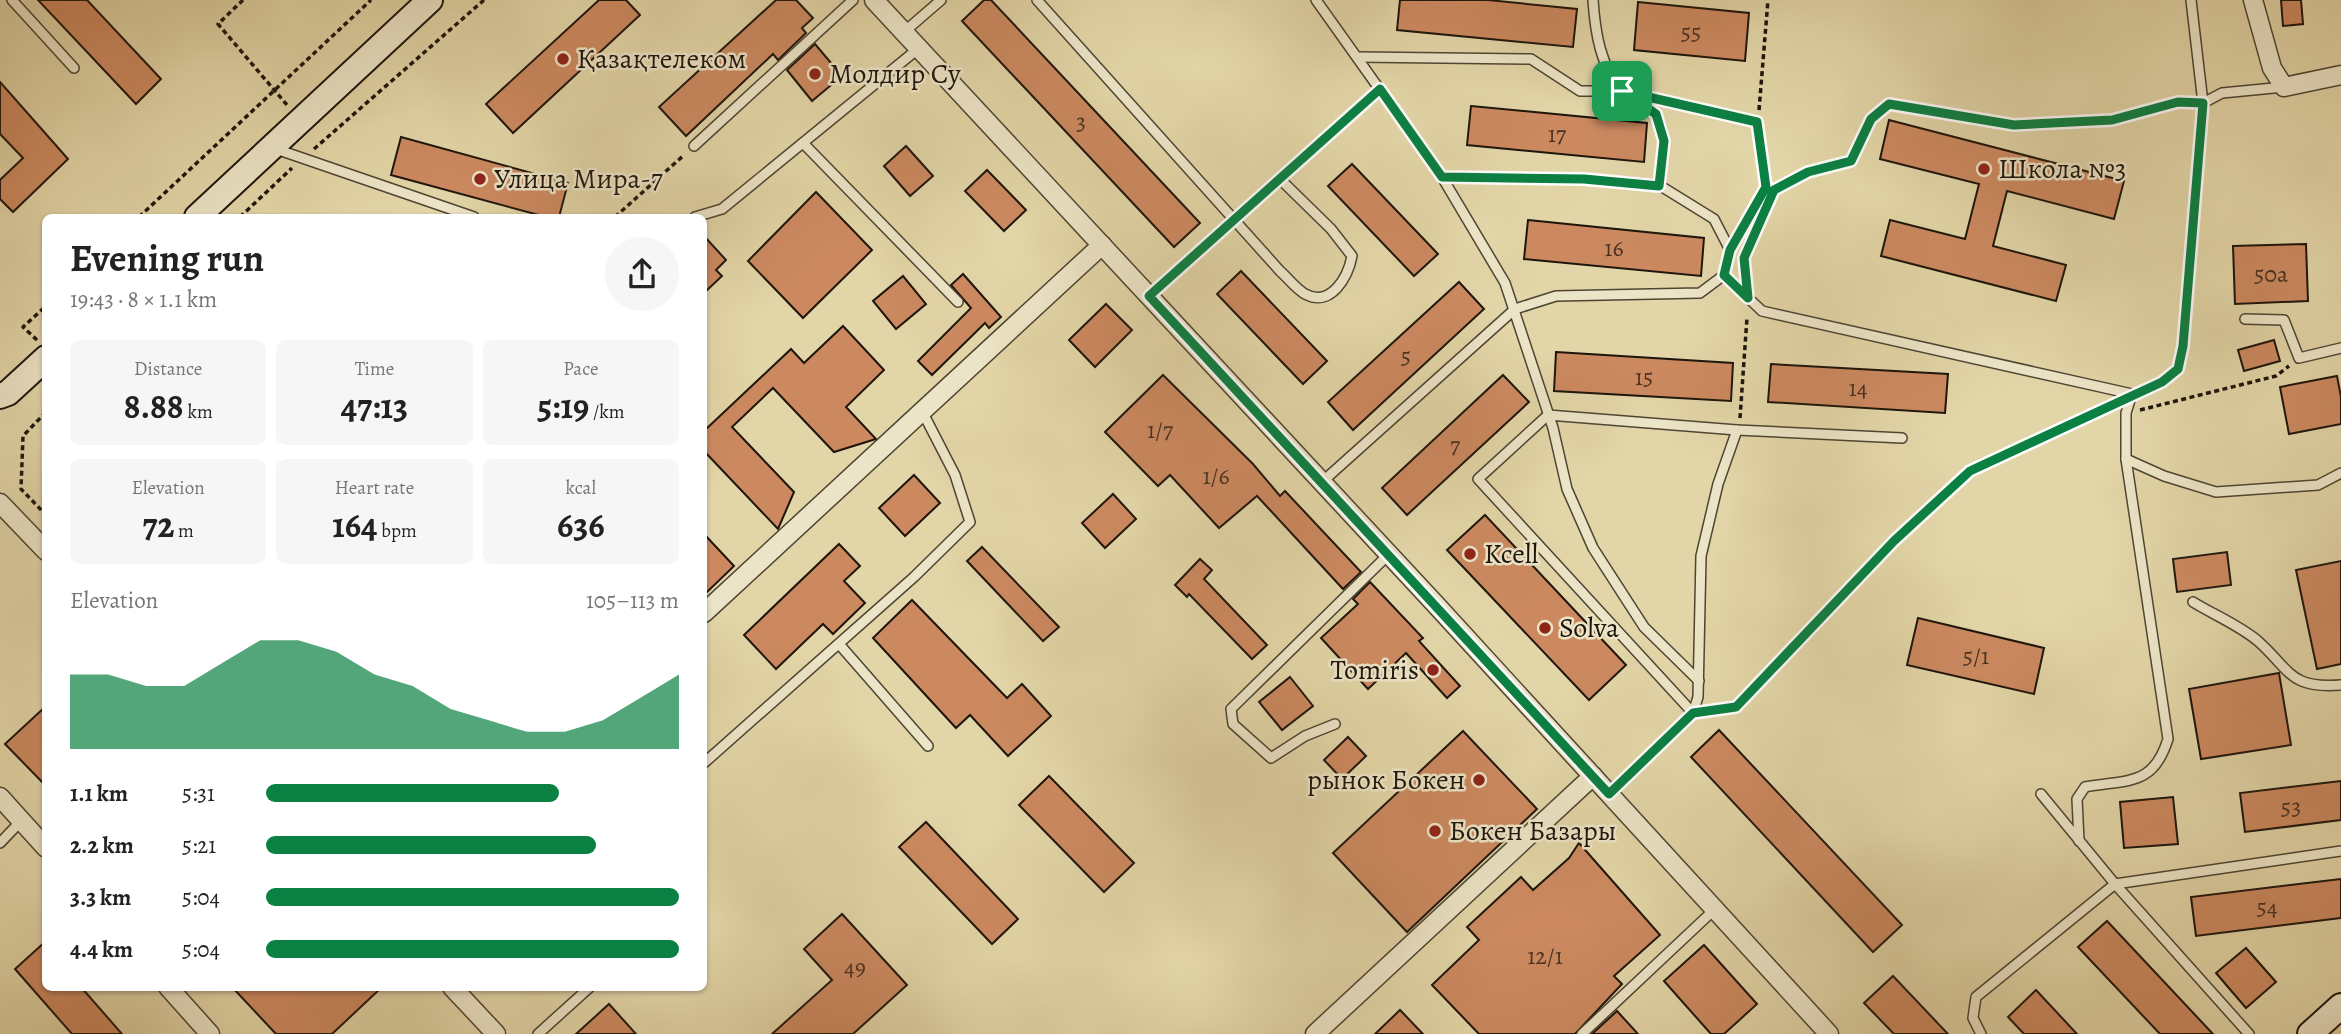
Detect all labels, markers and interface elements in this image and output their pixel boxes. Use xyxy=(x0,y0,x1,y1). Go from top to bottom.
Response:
house number: 55 xyxy=(1681,16,1701,48)
place label: Қазақтелеком xyxy=(577,40,746,78)
marker: Қазақтелеком xyxy=(555,51,571,67)
place label: Молдир Су xyxy=(829,55,961,93)
pin xyxy=(1592,61,1652,121)
marker: Молдир Су xyxy=(807,66,823,82)
icon: arrive xyxy=(1603,72,1641,110)
house number: 3 xyxy=(1076,106,1086,138)
house number: 17 xyxy=(1548,118,1567,150)
place label: Школа №3 xyxy=(1998,150,2126,188)
place label: Улица Мира-7 xyxy=(494,160,663,198)
marker: Школа №3 xyxy=(1976,161,1992,177)
marker: Улица Мира-7 xyxy=(472,171,488,187)
text: Evening run xyxy=(70,232,264,284)
house number: 16 xyxy=(1604,232,1624,264)
button: share xyxy=(605,237,679,311)
house number: 50а xyxy=(2254,258,2288,290)
text: 19:43 · 8 × 1.1 km xyxy=(70,284,217,315)
house number: 5 xyxy=(1401,340,1411,372)
text: Distance xyxy=(134,356,202,382)
text: Time xyxy=(355,356,394,382)
text: Pace xyxy=(563,356,598,382)
house number: 15 xyxy=(1635,361,1653,393)
house number: 14 xyxy=(1848,372,1868,404)
text: 8.88 xyxy=(124,382,184,430)
text: 47:13 xyxy=(341,382,408,430)
text: 5:19 xyxy=(537,382,589,430)
text: km xyxy=(184,399,213,425)
text: /km xyxy=(589,399,624,425)
house number: 1/7 xyxy=(1147,414,1174,446)
house number: 7 xyxy=(1450,429,1461,461)
house number: 1/6 xyxy=(1202,460,1230,492)
text: Elevation xyxy=(132,475,205,501)
text: Heart rate xyxy=(335,475,414,501)
text: kcal xyxy=(566,475,596,501)
text: 72 xyxy=(142,501,174,549)
text: 164 xyxy=(332,501,378,549)
text: 636 xyxy=(557,501,605,549)
text: m xyxy=(174,518,194,544)
text: bpm xyxy=(378,518,417,544)
place label: Kcell xyxy=(1484,535,1539,573)
marker: Kcell xyxy=(1462,546,1478,562)
text: Elevation xyxy=(70,585,158,616)
text: 105–113 m xyxy=(586,585,679,616)
place label: Solva xyxy=(1559,609,1619,647)
marker: Solva xyxy=(1537,620,1553,636)
house number: 5/1 xyxy=(1963,640,1989,672)
place label: Tomiris xyxy=(1330,651,1419,689)
marker: Tomiris xyxy=(1425,662,1441,678)
place label: рынок Бокен xyxy=(1307,761,1465,799)
marker: рынок Бокен xyxy=(1471,772,1487,788)
text: 1.1 km xyxy=(70,778,128,809)
text: 5:31 xyxy=(182,778,215,809)
house number: 53 xyxy=(2281,791,2301,823)
place label: Бокен Базары xyxy=(1449,812,1616,850)
marker: Бокен Базары xyxy=(1427,823,1443,839)
text: 2.2 km xyxy=(70,830,134,861)
text: 5:21 xyxy=(182,830,216,861)
text: 3.3 km xyxy=(70,882,131,913)
text: 5:04 xyxy=(182,882,220,913)
house number: 54 xyxy=(2256,891,2278,923)
text: 4.4 km xyxy=(70,934,133,965)
text: 5:04 xyxy=(182,934,220,965)
house number: 12/1 xyxy=(1527,940,1563,972)
house number: 49 xyxy=(844,951,866,983)

